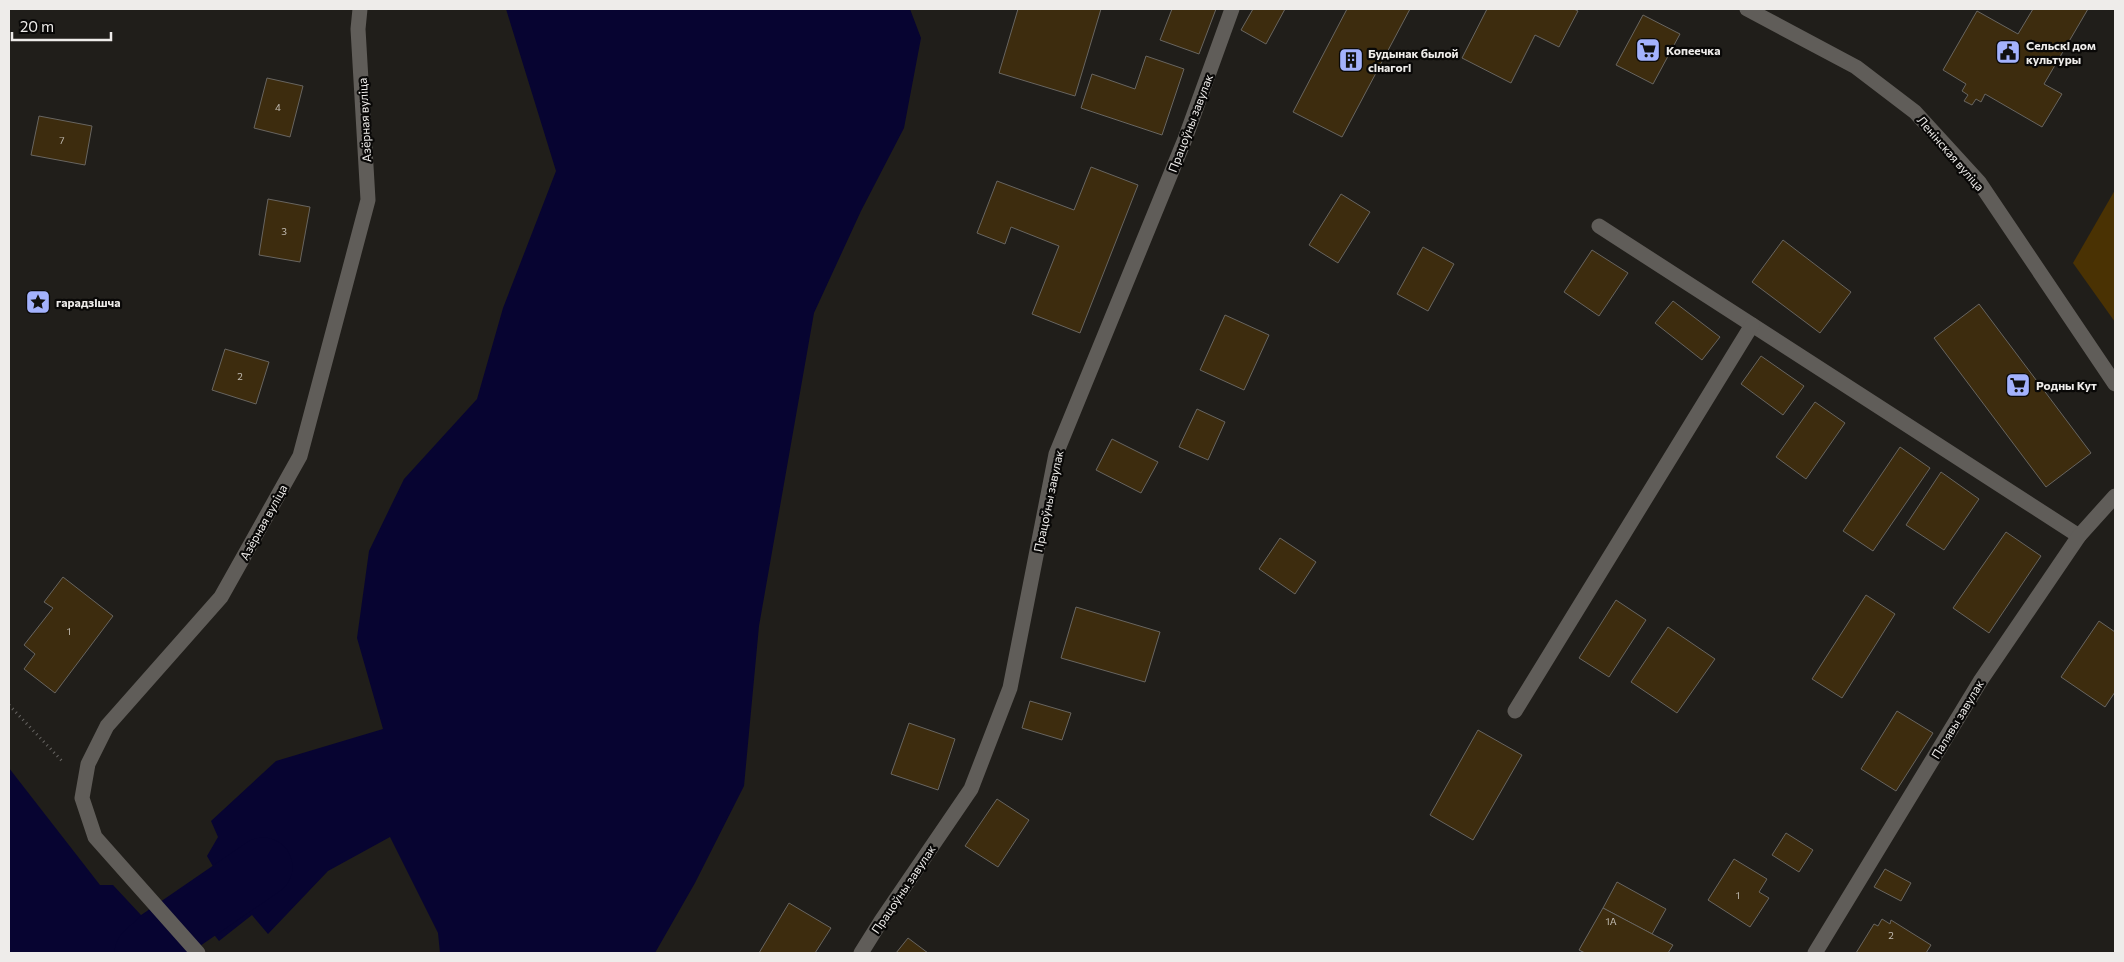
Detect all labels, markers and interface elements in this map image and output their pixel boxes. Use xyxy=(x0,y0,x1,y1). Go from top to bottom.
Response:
scale bar xyxy=(12,10,111,42)
text: 20 m xyxy=(20,17,54,35)
supermarket icon: Копеечка xyxy=(1635,37,1661,63)
place label: Сельскі дом культуры xyxy=(2026,38,2096,66)
public building icon: Сельскі дом культуры xyxy=(1995,39,2021,65)
place label: Копеечка xyxy=(1666,43,1720,57)
place label: Будынак былой сінагогі xyxy=(1368,46,1459,74)
building icon: Будынак былой сінагогі xyxy=(1338,47,1364,73)
street label: Працоўны завулак xyxy=(1165,71,1215,174)
street label: Азёрная вуліца xyxy=(355,77,373,163)
house number: 4 xyxy=(275,101,281,113)
street label: Ленінская вуліца xyxy=(1915,113,1987,193)
house number: 7 xyxy=(59,134,65,146)
house number: 3 xyxy=(281,225,287,237)
place icon: гарадзішча xyxy=(25,289,51,315)
place label: гарадзішча xyxy=(56,295,120,309)
house number: 2 xyxy=(237,370,243,382)
supermarket icon: Родны Кут xyxy=(2005,372,2031,398)
place label: Родны Кут xyxy=(2036,378,2097,392)
street label: Працоўны завулак xyxy=(1030,448,1066,553)
street label: Азёрная вуліца xyxy=(236,482,290,562)
house number: 1 xyxy=(67,625,71,637)
street label: Палявы завулак xyxy=(1928,677,1986,761)
street label: Працоўны завулак xyxy=(868,842,938,936)
house number: 1 xyxy=(1736,889,1740,901)
house number: 1А xyxy=(1605,915,1617,927)
house number: 2 xyxy=(1888,929,1894,941)

